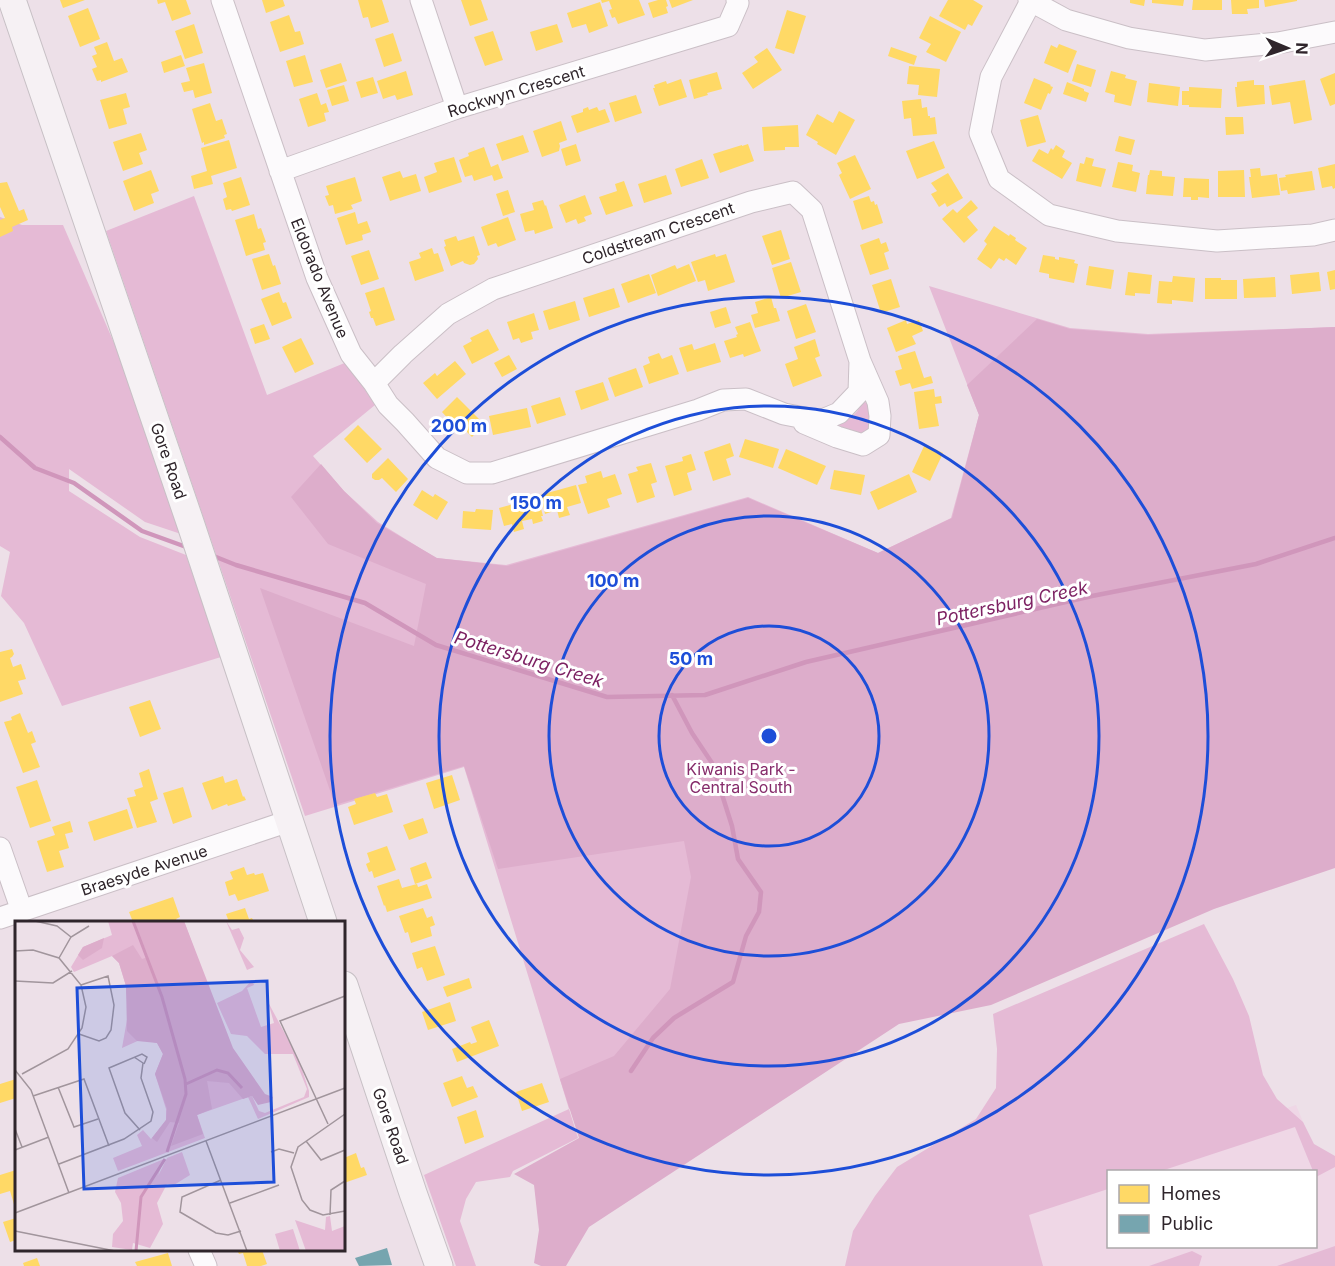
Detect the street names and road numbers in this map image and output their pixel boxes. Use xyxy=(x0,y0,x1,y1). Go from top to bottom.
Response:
street label: Rockwyn Crescent xyxy=(445,61,587,121)
street label: Coldstream Crescent xyxy=(579,198,737,268)
street label: Eldorado Avenue xyxy=(287,215,353,341)
street label: Gore Road xyxy=(147,420,191,502)
street label: Braesyde Avenue xyxy=(78,840,210,900)
street label: Gore Road xyxy=(369,1085,413,1167)

